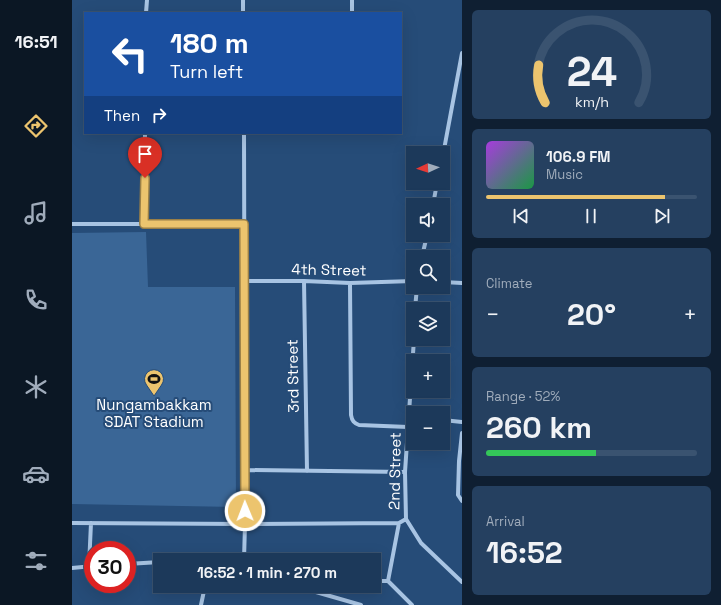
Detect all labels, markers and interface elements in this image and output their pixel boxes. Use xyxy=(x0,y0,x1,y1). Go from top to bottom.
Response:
text: 180 m xyxy=(170,25,249,61)
icon: left xyxy=(104,28,156,80)
text: 16:51 xyxy=(14,30,58,53)
text: 24 xyxy=(566,44,617,97)
text: Turn left xyxy=(170,60,243,83)
text: km/h xyxy=(574,92,609,110)
icon: right xyxy=(148,104,170,126)
text: Then xyxy=(104,106,140,125)
icon: directions xyxy=(22,112,50,140)
pin xyxy=(128,137,162,178)
icon: arrive xyxy=(134,143,156,165)
north arrow xyxy=(406,146,450,190)
map controls xyxy=(406,146,450,450)
text: 106.9 FM xyxy=(546,147,611,166)
text: Music xyxy=(546,166,583,183)
button: sound xyxy=(406,198,450,242)
icon: music xyxy=(22,199,50,227)
icon: previous xyxy=(510,205,532,227)
icon: pause xyxy=(580,205,602,227)
icon: next xyxy=(651,205,673,227)
button: search xyxy=(406,250,450,294)
street label: 4th Street xyxy=(291,259,367,280)
text: Climate xyxy=(486,275,532,292)
icon: phone xyxy=(22,286,50,314)
text: 20° xyxy=(567,295,616,334)
text: − xyxy=(486,300,500,328)
text: + xyxy=(683,300,697,328)
button: layers xyxy=(406,302,450,346)
street label: 3rd Street xyxy=(282,339,303,413)
button: + xyxy=(406,354,450,398)
sports icon: Nungambakkam SDAT Stadium xyxy=(143,368,165,396)
icon: climate xyxy=(22,373,50,401)
text: Range · 52% xyxy=(486,388,560,405)
place label: Nungambakkam SDAT Stadium xyxy=(96,395,212,431)
button: − xyxy=(406,406,450,450)
text: 260 km xyxy=(486,408,592,447)
street label: 2nd Street xyxy=(384,432,405,510)
icon: car xyxy=(22,460,50,488)
position arrow xyxy=(224,490,266,532)
text: Arrival xyxy=(486,513,525,530)
text: 16:52 xyxy=(486,533,563,572)
speed limit sign: 30 xyxy=(84,541,136,593)
icon: filters xyxy=(22,547,50,575)
text: 16:52 · 1 min · 270 m xyxy=(197,563,337,582)

